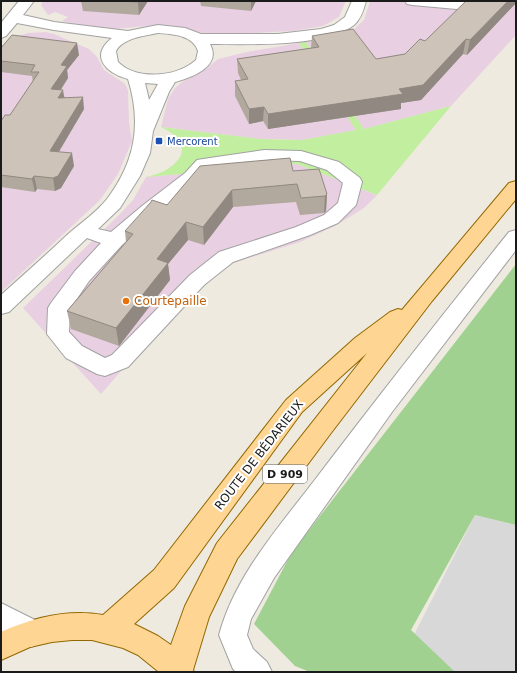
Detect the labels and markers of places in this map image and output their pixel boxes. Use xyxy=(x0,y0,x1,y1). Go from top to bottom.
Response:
marker: Mercorent xyxy=(154,136,164,146)
place label: Mercorent xyxy=(167,136,218,147)
place label: Courtepaille xyxy=(134,294,207,308)
marker: Courtepaille xyxy=(121,296,131,306)

